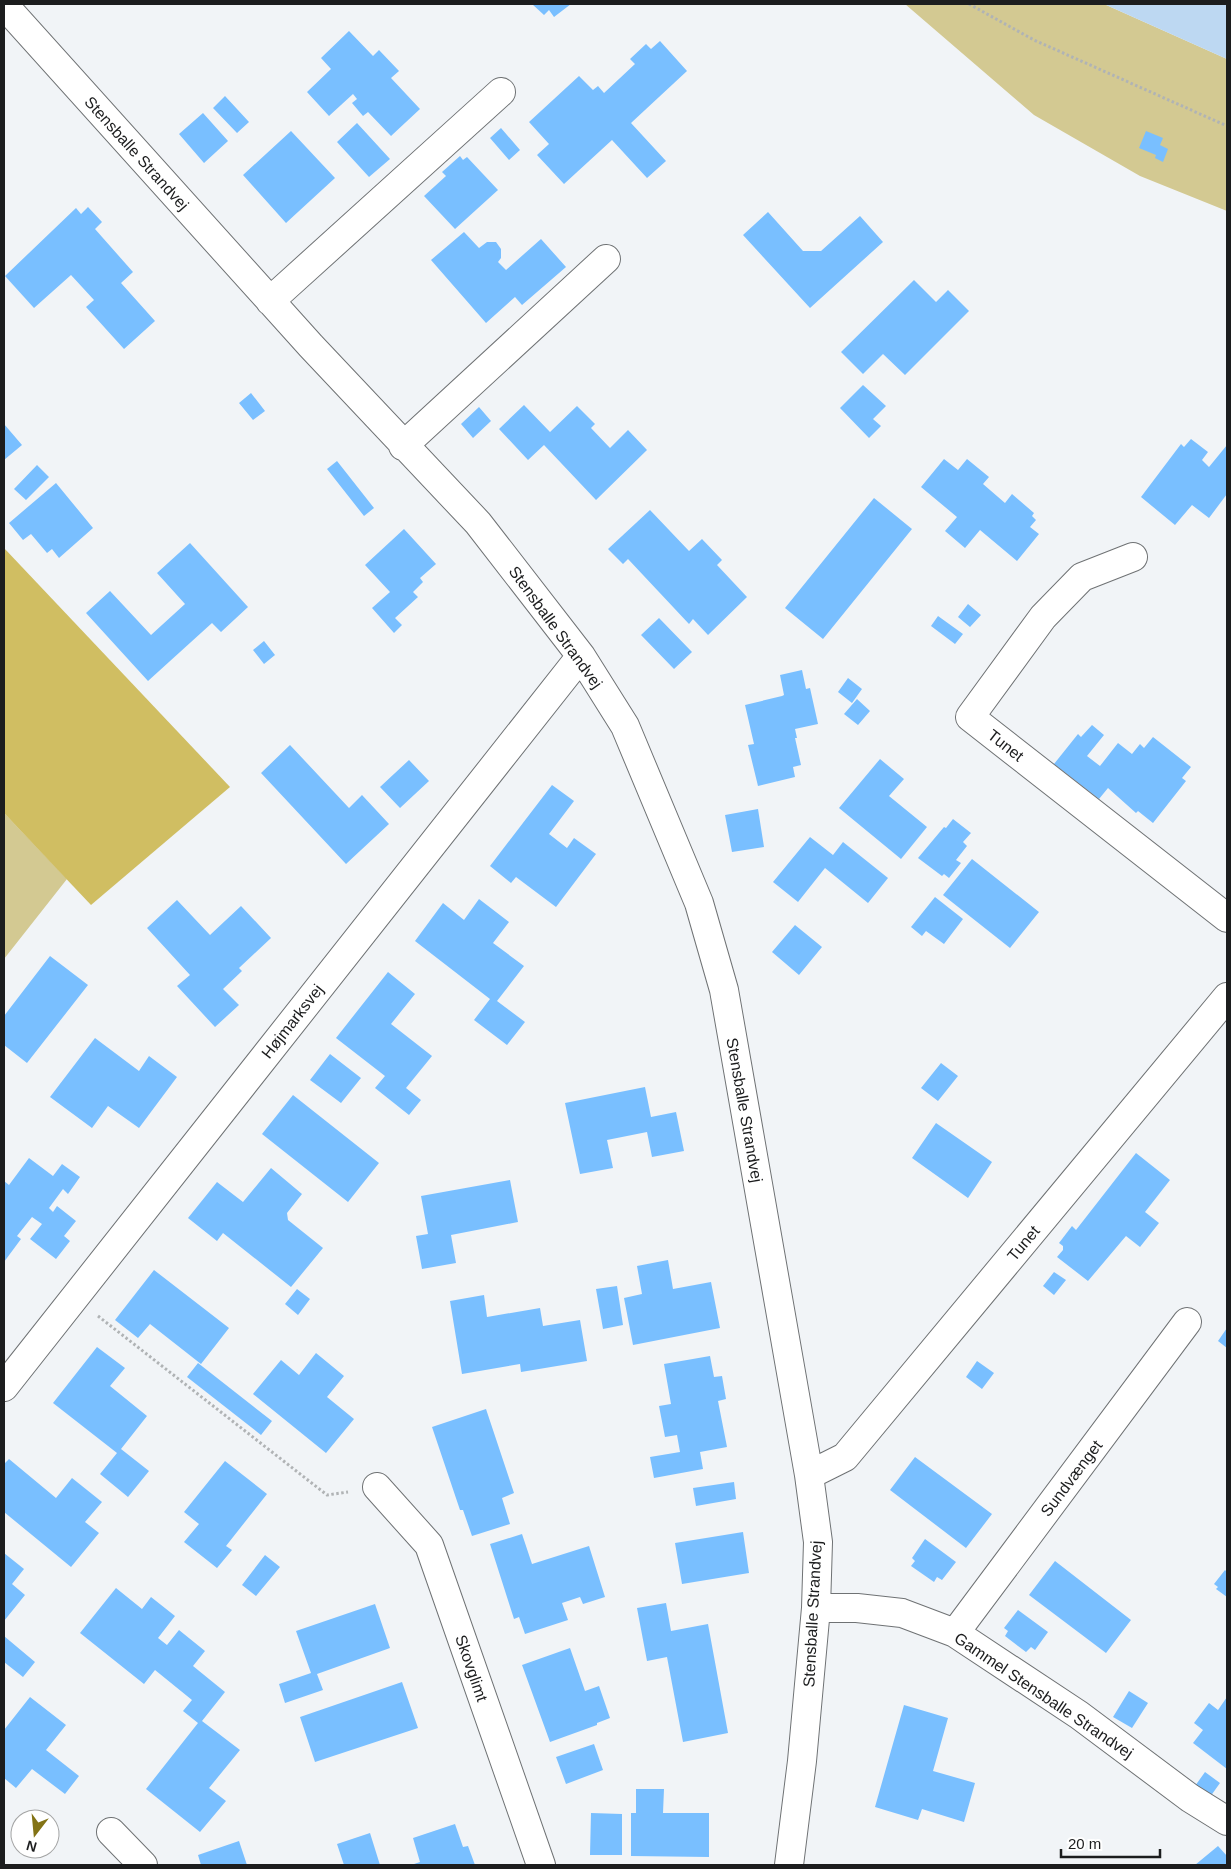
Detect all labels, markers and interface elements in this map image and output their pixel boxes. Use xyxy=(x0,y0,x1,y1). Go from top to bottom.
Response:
street label: Stensballe Strandvej xyxy=(81,93,192,214)
street label: Stensballe Strandvej xyxy=(506,563,606,692)
street label: Tunet xyxy=(985,726,1027,765)
street label: Højmarksvej xyxy=(258,981,326,1062)
street label: Stensballe Strandvej xyxy=(723,1036,766,1184)
street label: Tunet xyxy=(1004,1222,1043,1264)
street label: Sundvænget xyxy=(1037,1437,1106,1520)
street label: Stensballe Strandvej xyxy=(800,1540,825,1688)
street label: Gammel Stensballe Strandvej xyxy=(951,1629,1136,1762)
street label: Skovglimt xyxy=(452,1633,491,1704)
north arrow xyxy=(10,1809,60,1859)
scale bar xyxy=(1061,1826,1160,1858)
text: 20 m xyxy=(1068,1835,1101,1852)
text: N xyxy=(24,1837,38,1856)

